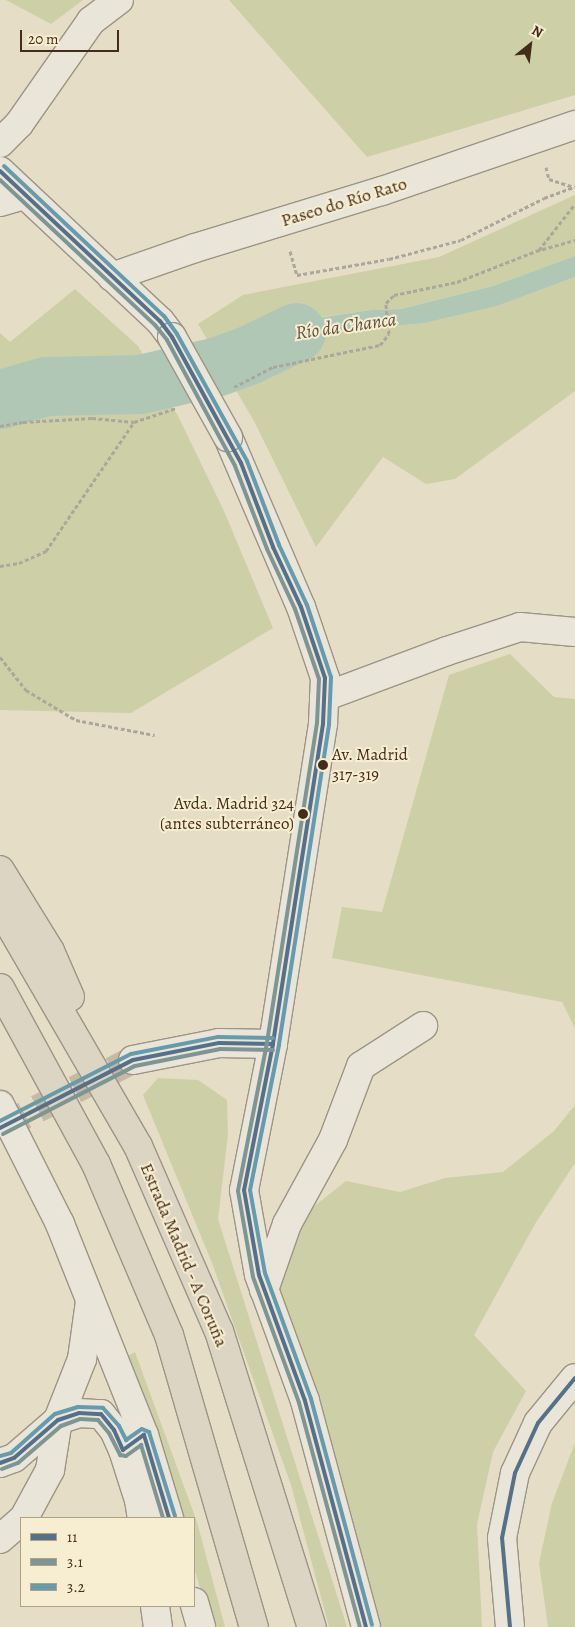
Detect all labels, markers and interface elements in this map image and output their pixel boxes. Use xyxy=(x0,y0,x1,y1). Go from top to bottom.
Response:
scale bar xyxy=(22,20,121,52)
north arrow xyxy=(505,20,555,70)
text: N xyxy=(528,21,547,42)
text: 20 m xyxy=(28,29,59,49)
street label: Paseo do Río Rato xyxy=(279,173,409,231)
water label: Río da Chanca xyxy=(294,309,398,345)
place label: Av. Madrid 317-319 xyxy=(332,745,408,785)
marker: Av. Madrid 317-319 xyxy=(318,760,328,770)
place label: Avda. Madrid 324 (antes subterráneo) xyxy=(160,794,294,834)
marker: Avda. Madrid 324 (antes subterráneo) xyxy=(298,809,308,819)
street label: Estrada Madrid - A Coruña xyxy=(135,1159,233,1351)
legend xyxy=(20,1517,195,1607)
text: 11 xyxy=(67,1527,77,1547)
text: 3.1 xyxy=(67,1552,83,1572)
text: 3.2 xyxy=(67,1577,85,1597)

